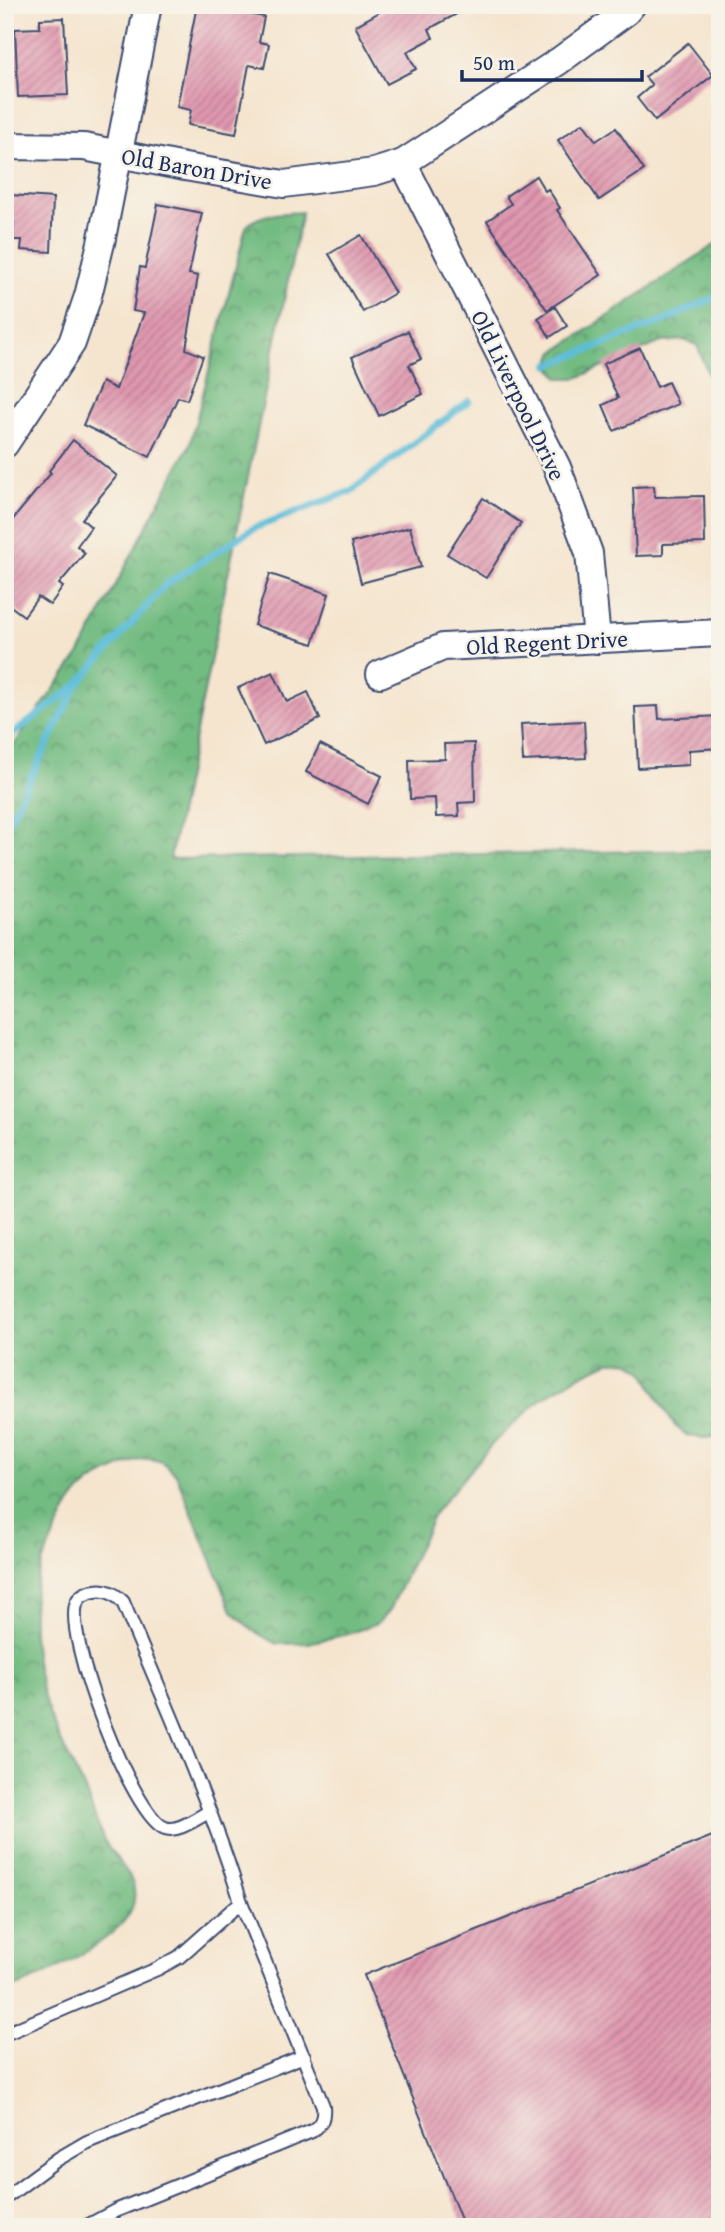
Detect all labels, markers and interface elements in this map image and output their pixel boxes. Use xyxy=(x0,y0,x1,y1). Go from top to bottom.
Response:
scale bar xyxy=(462,38,643,82)
text: 50 m xyxy=(473,47,515,78)
street label: Old Baron Drive xyxy=(119,139,275,197)
street label: Old Liverpool Drive xyxy=(463,304,575,486)
street label: Old Regent Drive xyxy=(465,621,629,663)

